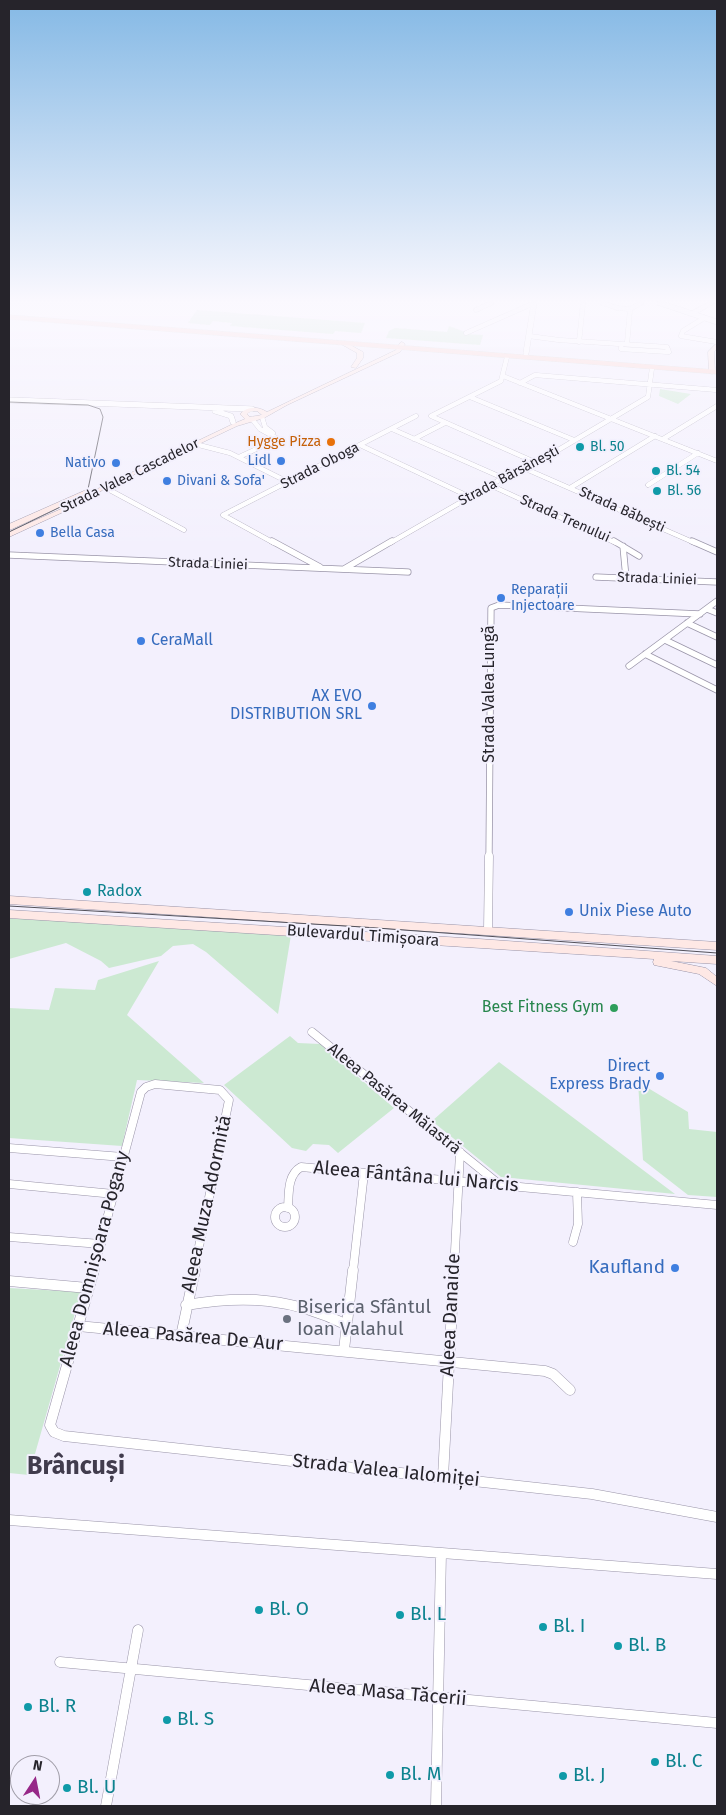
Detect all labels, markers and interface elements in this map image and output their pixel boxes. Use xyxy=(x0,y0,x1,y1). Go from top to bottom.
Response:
place label: Hygge Pizza xyxy=(247,434,321,450)
street label: Strada Valea Cascadelor xyxy=(58,435,202,517)
marker: Hygge Pizza xyxy=(325,436,337,448)
street label: Strada Oboga xyxy=(278,439,362,493)
place label: Bl. 50 xyxy=(590,439,625,455)
marker: Bl. 50 xyxy=(574,441,586,453)
street label: Strada Bârsănești xyxy=(456,442,562,510)
place label: Lidl xyxy=(248,453,271,469)
place label: Nativo xyxy=(65,455,106,471)
marker: Lidl xyxy=(275,455,287,467)
marker: Nativo xyxy=(110,457,122,469)
place label: Bl. 54 xyxy=(666,463,700,479)
marker: Bl. 54 xyxy=(650,465,662,477)
place label: Divani & Sofa' xyxy=(177,473,265,489)
marker: Divani & Sofa' xyxy=(161,475,173,487)
place label: Bl. 56 xyxy=(667,483,701,499)
street label: Strada Băbești xyxy=(576,484,668,536)
marker: Bl. 56 xyxy=(651,485,663,497)
street label: Strada Trenului xyxy=(517,492,613,546)
place label: Bella Casa xyxy=(50,525,115,541)
marker: Bella Casa xyxy=(34,527,46,539)
street label: Strada Liniei xyxy=(168,554,248,574)
street label: Strada Liniei xyxy=(617,569,697,589)
place label: Reparații Injectoare xyxy=(511,582,575,614)
marker: Reparații Injectoare xyxy=(495,592,507,604)
street label: Strada Valea Lungă xyxy=(480,625,500,763)
place label: CeraMall xyxy=(151,631,213,651)
marker: CeraMall xyxy=(135,635,147,647)
place label: AX EVO DISTRIBUTION SRL xyxy=(230,687,362,725)
marker: AX EVO DISTRIBUTION SRL xyxy=(366,700,378,712)
place label: Radox xyxy=(97,882,142,902)
marker: Radox xyxy=(81,886,93,898)
place label: Unix Piese Auto xyxy=(579,902,692,922)
marker: Unix Piese Auto xyxy=(563,906,575,918)
street label: Bulevardul Timișoara xyxy=(286,921,440,951)
place label: Best Fitness Gym xyxy=(482,998,604,1018)
marker: Best Fitness Gym xyxy=(608,1002,620,1014)
street label: Aleea Pasărea Măiastră xyxy=(323,1039,465,1159)
place label: Direct Express Brady xyxy=(549,1057,650,1095)
marker: Direct Express Brady xyxy=(654,1070,666,1082)
street label: Aleea Muza Adormită xyxy=(177,1113,237,1295)
street label: Aleea Domnișoara Pogany xyxy=(55,1149,135,1369)
street label: Aleea Fântâna lui Narcis xyxy=(312,1157,520,1197)
street label: Aleea Danaide xyxy=(436,1253,466,1377)
place label: Kaufland xyxy=(589,1257,665,1279)
marker: Kaufland xyxy=(669,1262,681,1274)
place label: Biserica Sfântul Ioan Valahul xyxy=(297,1297,431,1341)
marker: Biserica Sfântul Ioan Valahul xyxy=(281,1313,293,1325)
street label: Aleea Pasărea De Aur xyxy=(102,1318,284,1356)
street label: Strada Valea Ialomiței xyxy=(291,1450,481,1492)
district label: Brâncuși xyxy=(27,1452,125,1482)
place label: Bl. O xyxy=(269,1599,309,1621)
marker: Bl. O xyxy=(253,1604,265,1616)
place label: Bl. L xyxy=(410,1604,446,1626)
marker: Bl. L xyxy=(394,1609,406,1621)
place label: Bl. I xyxy=(553,1616,585,1638)
marker: Bl. I xyxy=(537,1621,549,1633)
place label: Bl. B xyxy=(628,1635,666,1657)
marker: Bl. B xyxy=(612,1640,624,1652)
street label: Aleea Masa Tăcerii xyxy=(309,1675,467,1711)
place label: Bl. R xyxy=(38,1696,76,1718)
marker: Bl. R xyxy=(22,1701,34,1713)
place label: Bl. S xyxy=(177,1709,214,1731)
marker: Bl. S xyxy=(161,1714,173,1726)
place label: Bl. C xyxy=(665,1751,702,1773)
north arrow xyxy=(10,1755,60,1805)
marker: Bl. C xyxy=(649,1756,661,1768)
text: N xyxy=(32,1757,44,1775)
place label: Bl. M xyxy=(400,1764,442,1786)
place label: Bl. J xyxy=(573,1765,606,1787)
marker: Bl. M xyxy=(384,1769,396,1781)
marker: Bl. J xyxy=(557,1770,569,1782)
place label: Bl. U xyxy=(77,1777,116,1799)
marker: Bl. U xyxy=(61,1782,73,1794)

